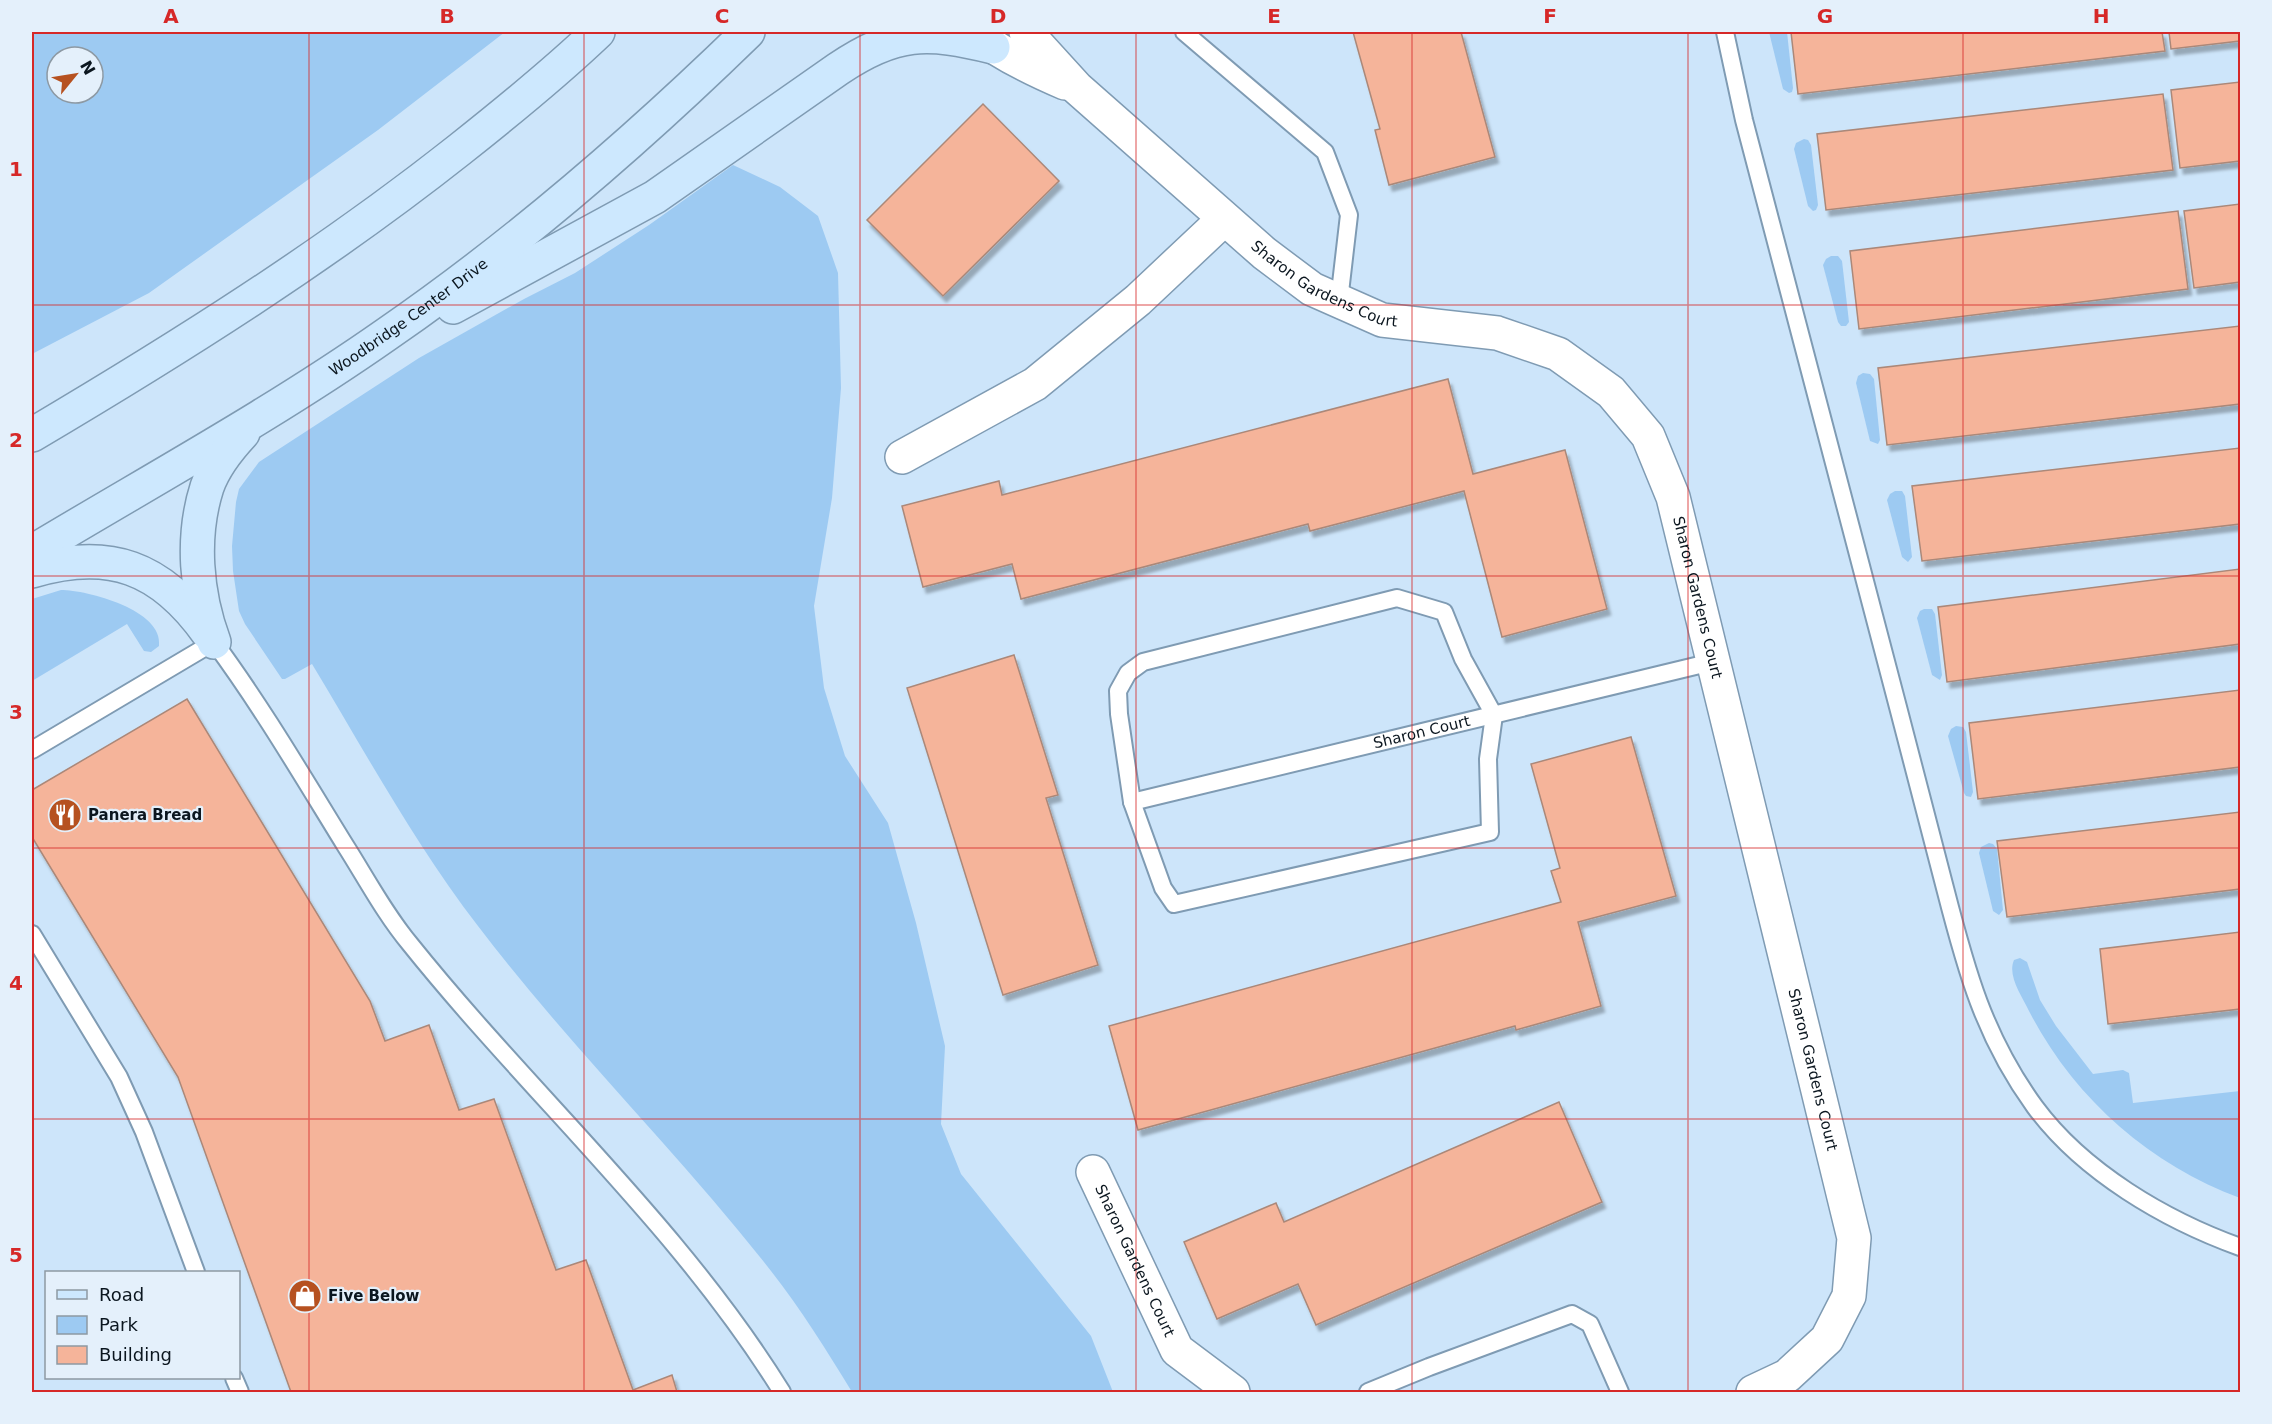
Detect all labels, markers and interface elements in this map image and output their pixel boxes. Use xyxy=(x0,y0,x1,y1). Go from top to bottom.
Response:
text: A xyxy=(163,4,179,28)
text: B xyxy=(439,4,455,28)
text: C xyxy=(715,4,729,28)
text: D xyxy=(990,4,1006,28)
text: E xyxy=(1267,4,1281,28)
text: F xyxy=(1543,4,1557,28)
text: G xyxy=(1817,4,1833,28)
text: H xyxy=(2093,4,2109,28)
north arrow xyxy=(45,45,105,105)
text: N xyxy=(76,57,99,78)
text: 1 xyxy=(9,157,23,181)
street label: Sharon Gardens Court xyxy=(1247,237,1399,331)
street label: Woodbridge Center Drive xyxy=(326,255,491,380)
text: 2 xyxy=(9,428,23,452)
street label: Sharon Gardens Court xyxy=(1669,514,1726,681)
text: 3 xyxy=(9,700,23,724)
street label: Sharon Court xyxy=(1372,712,1472,752)
restaurant icon: Panera Bread xyxy=(47,797,83,833)
place label: Panera Bread xyxy=(88,806,202,824)
text: 4 xyxy=(9,971,23,995)
street label: Sharon Gardens Court xyxy=(1784,987,1841,1153)
street label: Sharon Gardens Court xyxy=(1091,1182,1179,1340)
text: 5 xyxy=(9,1243,23,1267)
legend xyxy=(45,1271,240,1379)
shop icon: Five Below xyxy=(287,1278,323,1314)
text: Road xyxy=(99,1284,144,1305)
place label: Five Below xyxy=(328,1287,420,1305)
text: Park xyxy=(99,1314,138,1335)
text: Building xyxy=(99,1344,172,1365)

